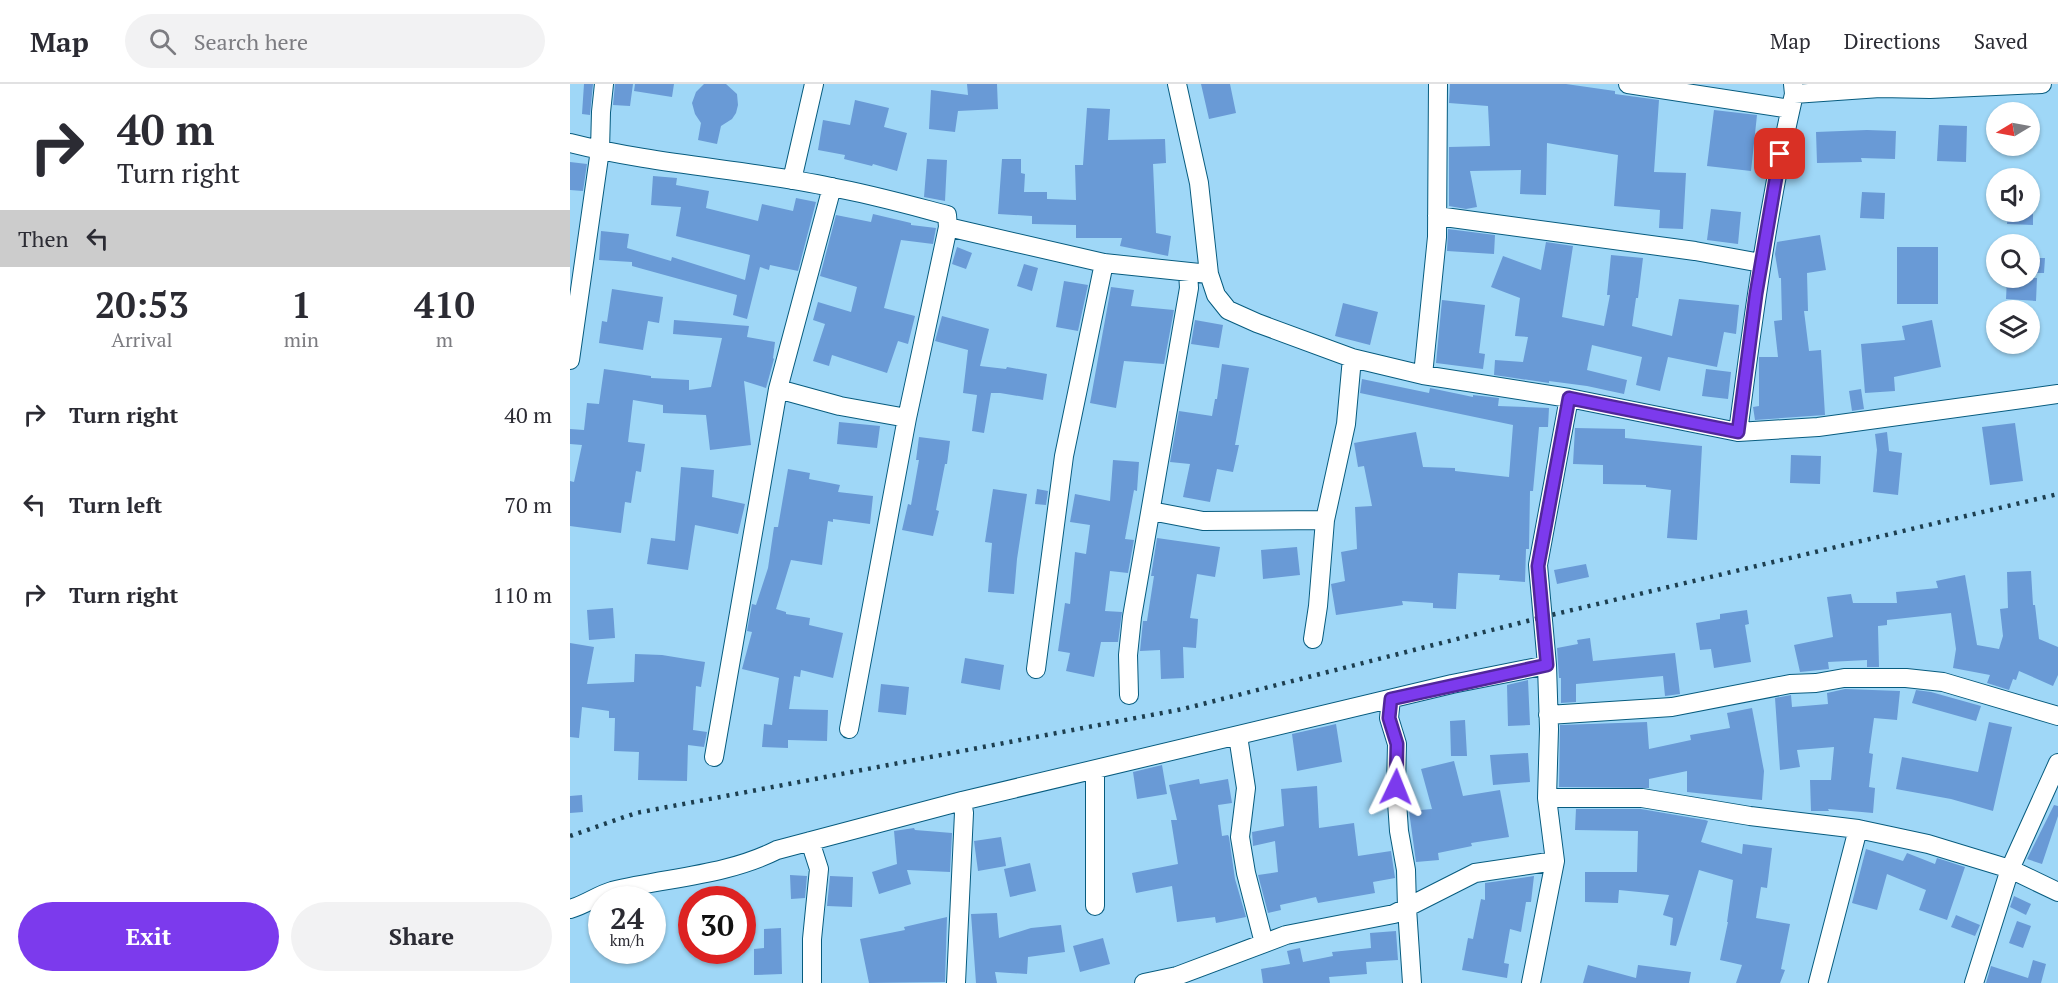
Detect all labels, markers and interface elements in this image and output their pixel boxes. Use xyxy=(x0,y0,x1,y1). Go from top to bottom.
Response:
search box xyxy=(125,14,545,68)
text: Map xyxy=(30,23,89,60)
icon: search xyxy=(146,25,179,58)
text: Search here xyxy=(194,27,308,56)
text: Map xyxy=(1770,27,1811,55)
text: Directions xyxy=(1844,27,1941,55)
text: Saved xyxy=(1974,27,2028,55)
text: 40 m xyxy=(117,101,215,157)
north arrow xyxy=(1986,102,2040,156)
map controls xyxy=(1986,102,2040,354)
icon: right xyxy=(18,108,96,186)
pin xyxy=(1754,128,1805,179)
icon: arrive xyxy=(1763,137,1796,170)
text: Turn right xyxy=(117,155,240,191)
button: sound xyxy=(1986,168,2040,222)
icon: left xyxy=(81,222,114,255)
text: Then xyxy=(18,224,69,253)
button: search xyxy=(1986,234,2040,288)
text: 20:53 xyxy=(95,281,189,328)
text: 1 xyxy=(291,281,312,328)
text: 410 xyxy=(414,281,475,328)
button: layers xyxy=(1986,300,2040,354)
text: Arrival xyxy=(111,326,173,353)
text: min xyxy=(284,326,319,353)
text: m xyxy=(436,326,453,353)
icon: right xyxy=(18,398,51,431)
text: Turn right xyxy=(69,400,178,429)
text: 40 m xyxy=(504,400,552,429)
icon: left xyxy=(18,488,51,521)
text: Turn left xyxy=(69,490,162,519)
text: 70 m xyxy=(504,490,552,519)
icon: right xyxy=(18,578,51,611)
text: Turn right xyxy=(69,580,178,609)
text: 110 m xyxy=(492,580,552,609)
position arrow xyxy=(1364,755,1428,819)
speed limit sign: 30 xyxy=(678,886,756,964)
text: 24 xyxy=(610,898,644,938)
button: Exit xyxy=(18,902,279,971)
button: Share xyxy=(291,902,552,971)
text: km/h xyxy=(610,930,644,950)

